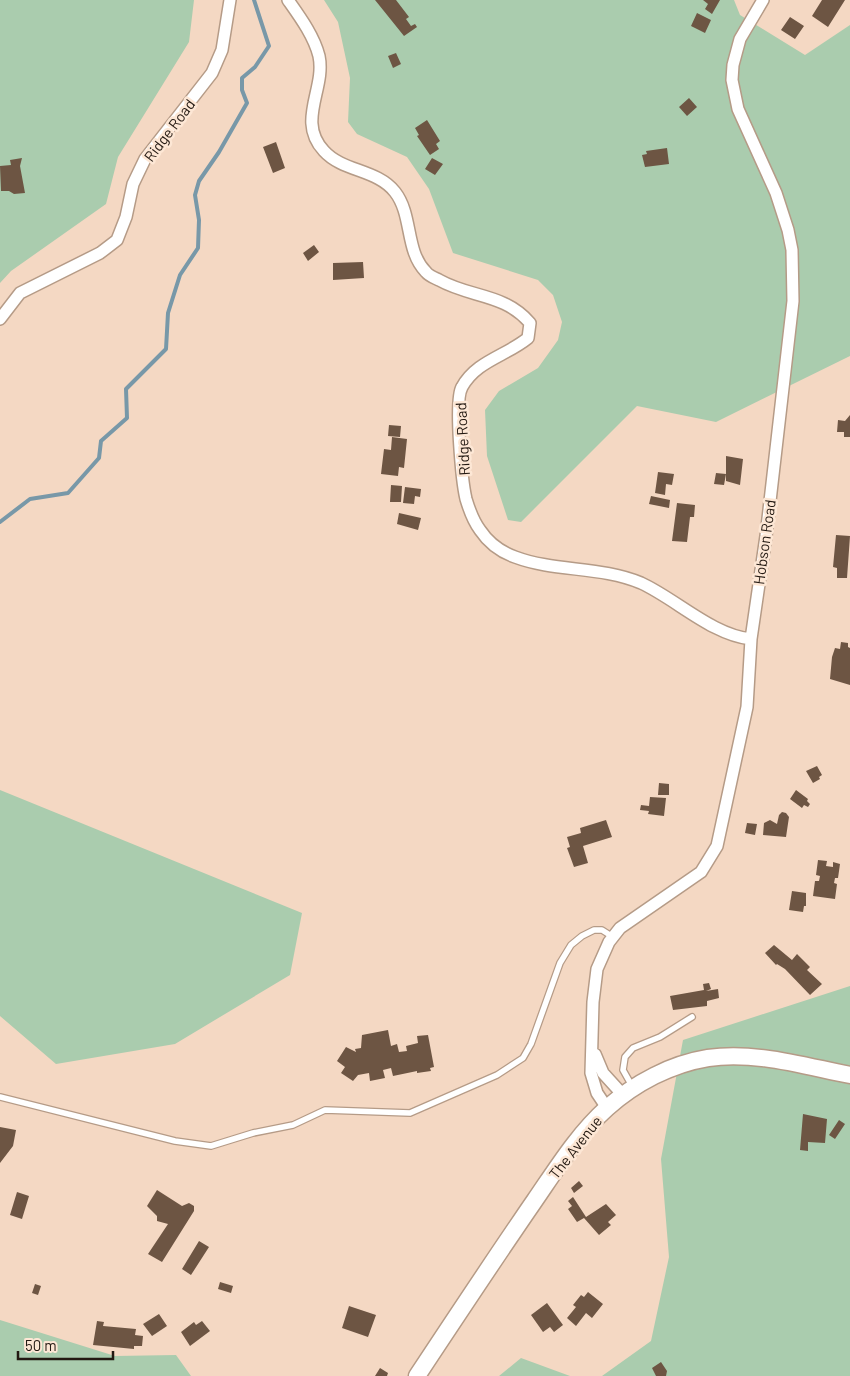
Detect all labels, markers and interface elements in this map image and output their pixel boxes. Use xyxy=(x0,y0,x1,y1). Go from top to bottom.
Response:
street label: Ridge Road xyxy=(140,95,198,165)
street label: Ridge Road xyxy=(451,402,473,476)
street label: Hobson Road xyxy=(749,498,779,586)
street label: The Avenue xyxy=(545,1112,605,1182)
scale bar xyxy=(18,1328,112,1360)
text: 50 m xyxy=(25,1336,57,1354)

